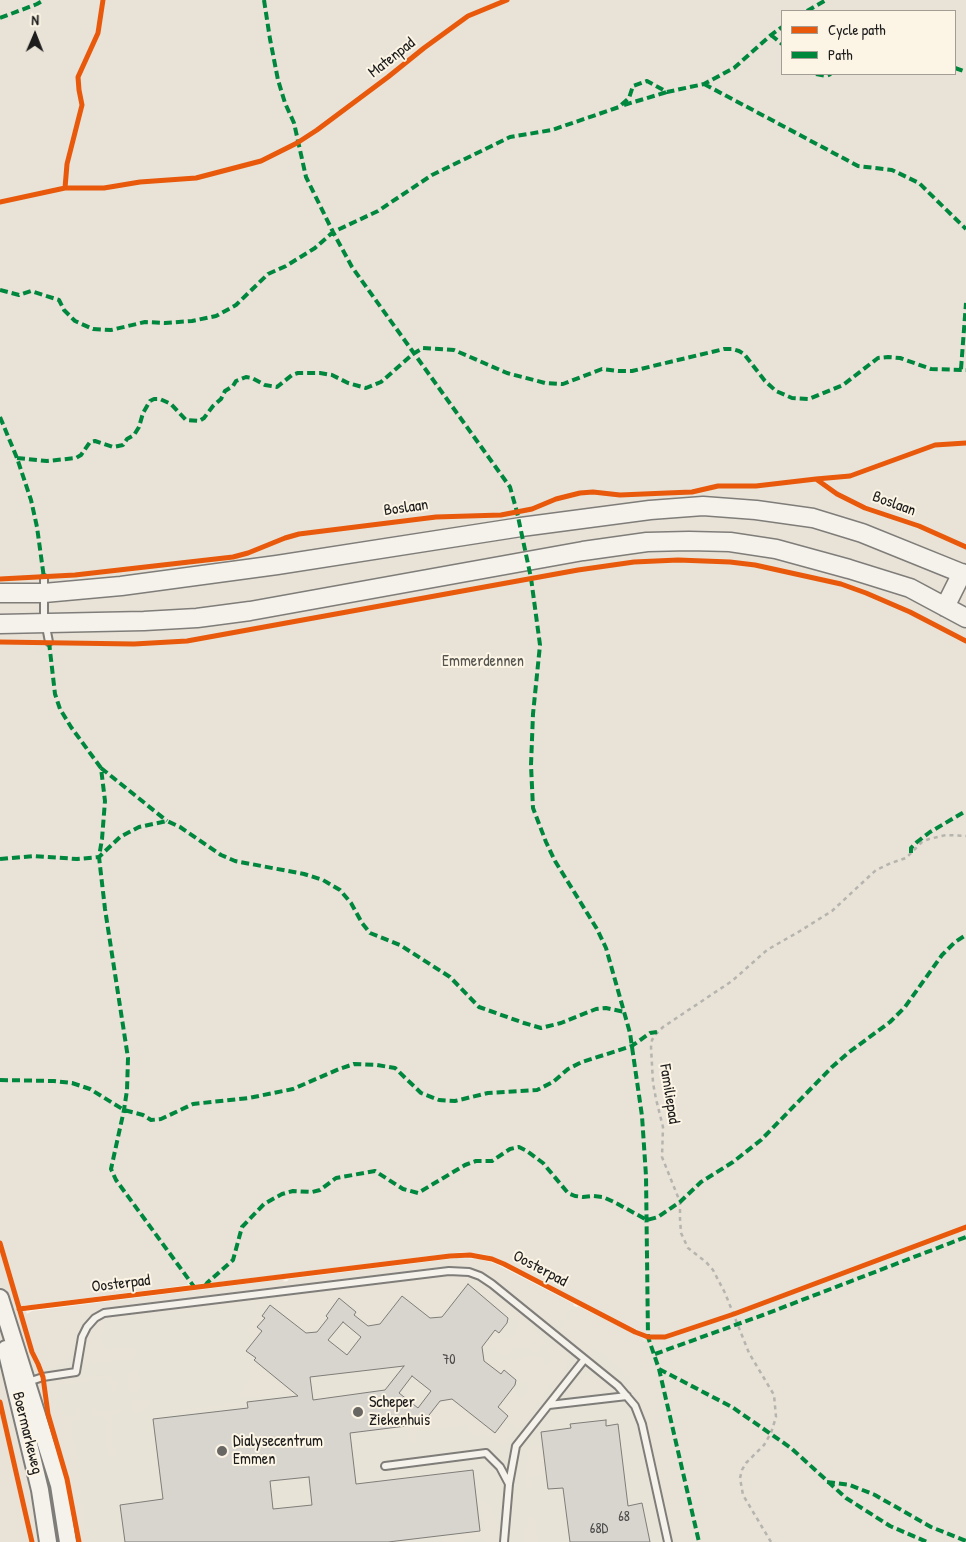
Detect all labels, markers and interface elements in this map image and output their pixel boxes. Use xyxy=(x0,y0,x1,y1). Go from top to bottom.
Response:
north arrow xyxy=(10,10,60,60)
text: N xyxy=(31,10,39,29)
legend xyxy=(781,10,956,75)
text: Cycle path xyxy=(828,19,886,40)
street label: Matenpad xyxy=(365,34,419,82)
text: Path xyxy=(828,44,853,65)
street label: Boslaan xyxy=(870,487,918,521)
street label: Boslaan xyxy=(383,495,429,521)
park label: Emmerdennen xyxy=(442,652,524,672)
street label: Familiepad xyxy=(655,1063,683,1125)
street label: Oosterpad xyxy=(509,1247,571,1291)
street label: Oosterpad xyxy=(91,1271,151,1297)
house number: 70 xyxy=(442,1352,456,1368)
street label: Boermarkeweg xyxy=(7,1390,47,1476)
place label: Scheper Ziekenhuis xyxy=(369,1393,430,1431)
marker: Scheper Ziekenhuis xyxy=(351,1405,365,1419)
place label: Dialysecentrum Emmen xyxy=(233,1432,323,1470)
marker: Dialysecentrum Emmen xyxy=(215,1444,229,1458)
house number: 68 xyxy=(618,1509,630,1525)
house number: 68D xyxy=(590,1521,608,1537)

